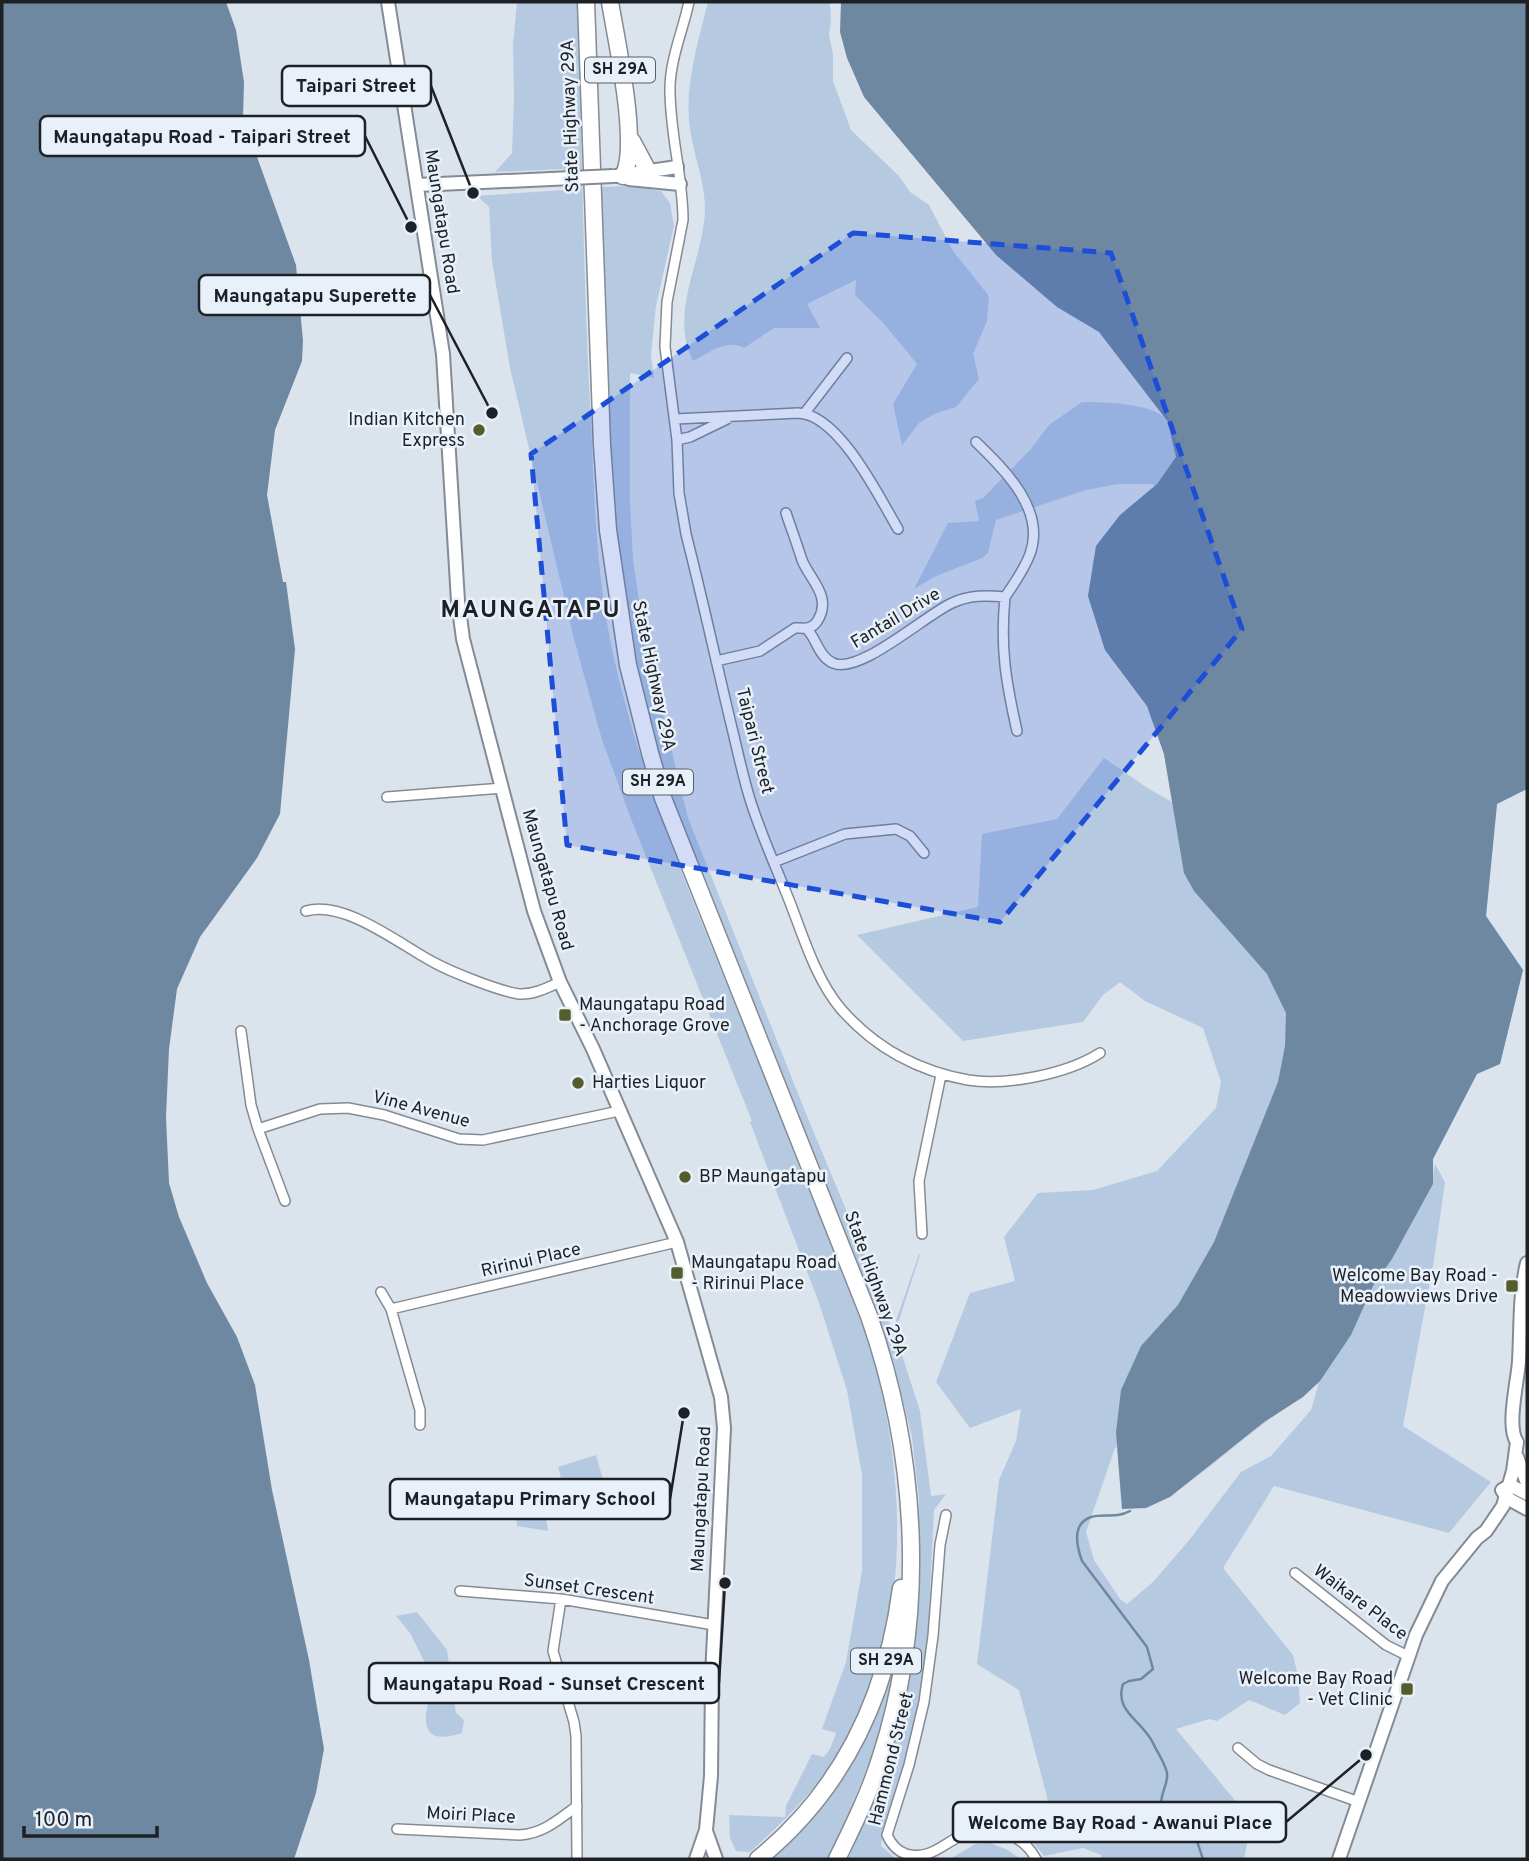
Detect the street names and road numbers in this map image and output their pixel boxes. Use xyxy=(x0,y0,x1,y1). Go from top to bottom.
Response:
street label: State Highway 29A xyxy=(557,39,585,193)
road number: SH 29A xyxy=(585,58,655,82)
street label: Maungatapu Road xyxy=(418,148,464,296)
street label: Fantail Drive xyxy=(847,583,945,655)
street label: State Highway 29A xyxy=(626,599,680,753)
street label: Taipari Street xyxy=(730,685,778,797)
road number: SH 29A xyxy=(623,769,693,794)
street label: Maungatapu Road xyxy=(516,807,578,953)
street label: Vine Avenue xyxy=(370,1086,472,1134)
street label: State Highway 29A xyxy=(838,1208,912,1360)
street label: Ririnui Place xyxy=(479,1238,583,1284)
street label: Maungatapu Road xyxy=(687,1425,717,1573)
street label: Waikare Place xyxy=(1308,1560,1412,1646)
street label: Sunset Crescent xyxy=(522,1569,656,1611)
road number: SH 29A xyxy=(851,1648,921,1674)
street label: Hammond Street xyxy=(864,1690,920,1828)
street label: Moiri Place xyxy=(426,1802,516,1830)

